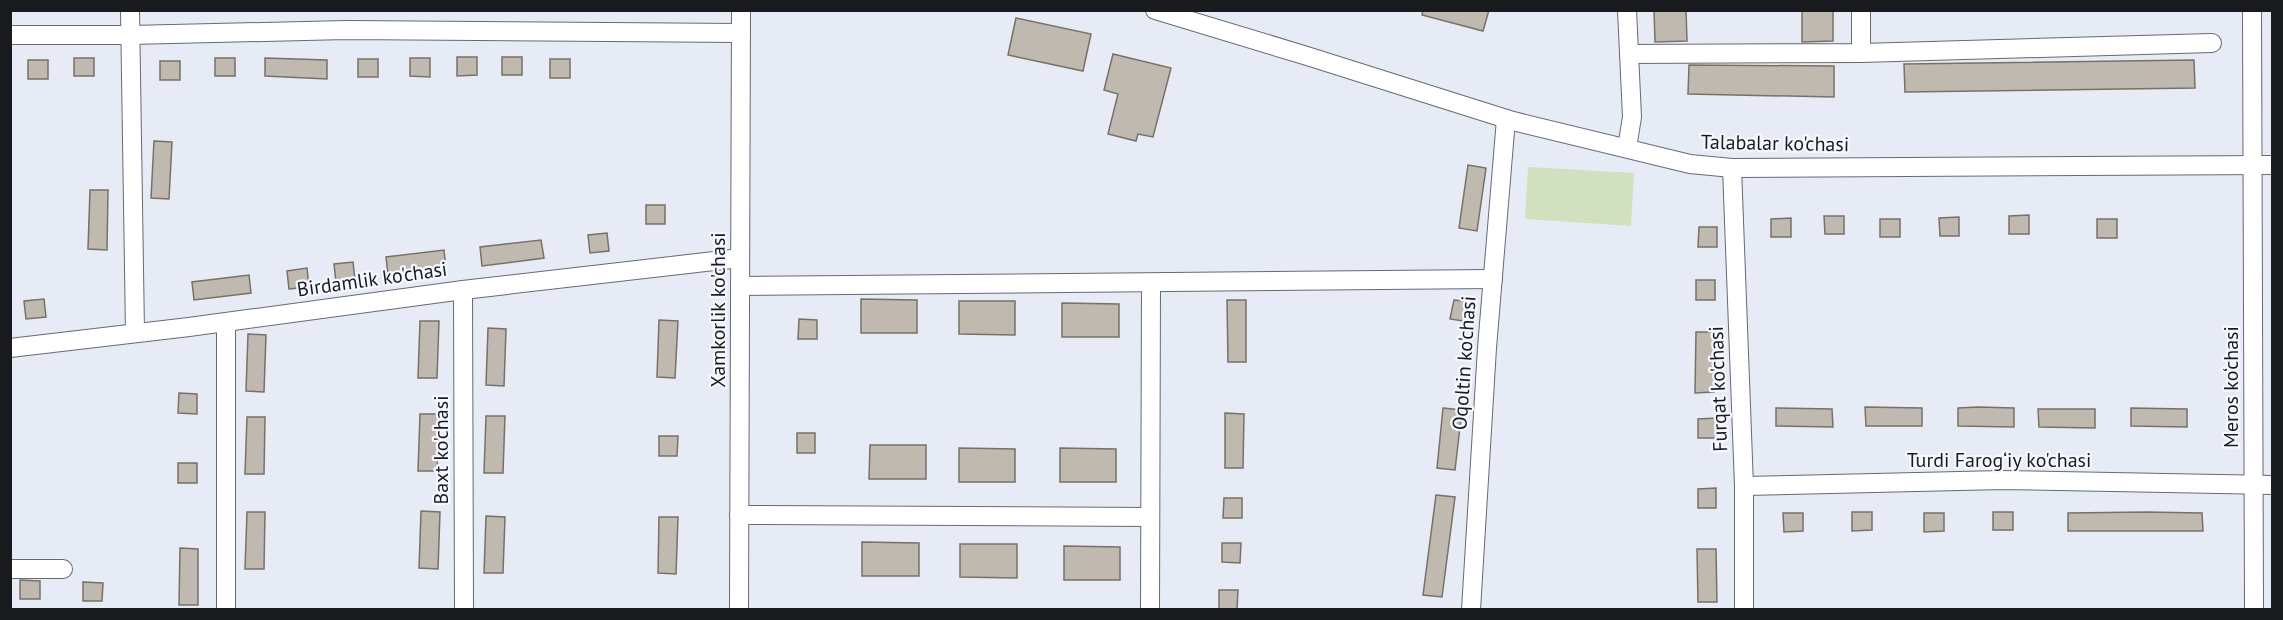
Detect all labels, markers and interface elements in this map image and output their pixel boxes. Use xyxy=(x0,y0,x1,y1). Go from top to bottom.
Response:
street label: Talabalar ko'chasi xyxy=(1701,129,1849,157)
street label: Xamkorlik ko'chasi xyxy=(705,232,731,388)
street label: Birdamlik ko'chasi xyxy=(295,256,449,302)
street label: Oqoltin ko'chasi xyxy=(1446,295,1482,431)
street label: Furqat ko'chasi xyxy=(1703,326,1733,452)
street label: Meros ko‘chasi xyxy=(2218,326,2244,448)
street label: Baxt ko'chasi xyxy=(428,395,454,505)
street label: Turdi Farog‘iy ko'chasi xyxy=(1907,447,2091,473)

